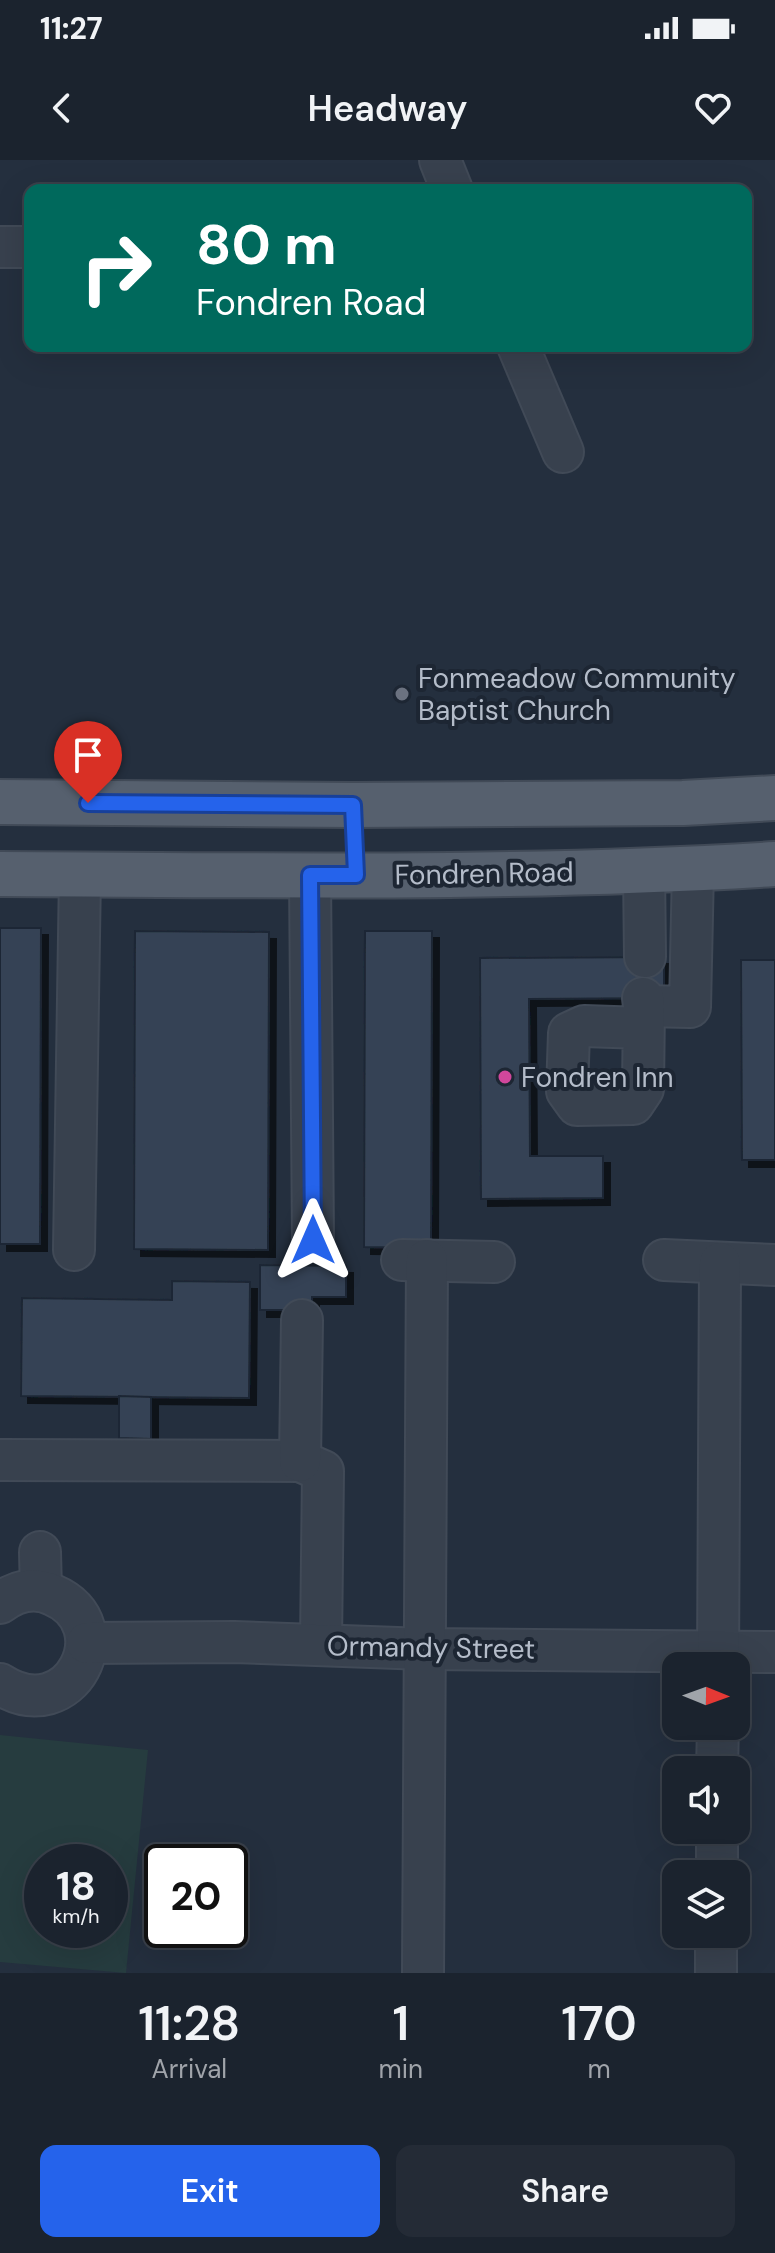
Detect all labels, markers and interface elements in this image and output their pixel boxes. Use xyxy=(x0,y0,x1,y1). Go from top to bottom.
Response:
text: 11:27 xyxy=(40,9,103,48)
text: Headway xyxy=(308,85,467,132)
icon: back xyxy=(40,86,84,130)
icon: heart xyxy=(691,86,735,130)
text: 80 m xyxy=(196,208,337,281)
icon: right xyxy=(64,216,168,320)
text: Fondren Road xyxy=(196,279,426,326)
place label: Fonmeadow Community Baptist Church xyxy=(418,660,736,729)
marker: Fonmeadow Community Baptist Church xyxy=(393,685,411,703)
pin xyxy=(54,721,122,803)
icon: arrive xyxy=(66,733,110,777)
street label: Fondren Road xyxy=(394,853,574,894)
place label: Fondren Inn xyxy=(521,1059,674,1096)
marker: Fondren Inn xyxy=(496,1068,514,1086)
position arrow xyxy=(271,1198,355,1282)
street label: Ormandy Street xyxy=(327,1627,535,1668)
north arrow xyxy=(662,1652,750,1740)
map controls xyxy=(662,1652,750,1948)
button: sound xyxy=(662,1756,750,1844)
speed limit sign: 20 xyxy=(144,1844,248,1948)
text: 18 xyxy=(56,1860,96,1912)
button: layers xyxy=(662,1860,750,1948)
text: km/h xyxy=(52,1903,100,1929)
text: 11:28 xyxy=(138,1992,240,2055)
text: 1 xyxy=(392,1992,409,2055)
text: 170 xyxy=(561,1992,637,2055)
text: Arrival xyxy=(151,2052,227,2086)
text: min xyxy=(379,2052,423,2086)
text: m xyxy=(587,2052,611,2086)
button: Exit xyxy=(40,2145,380,2237)
button: Share xyxy=(396,2145,735,2237)

